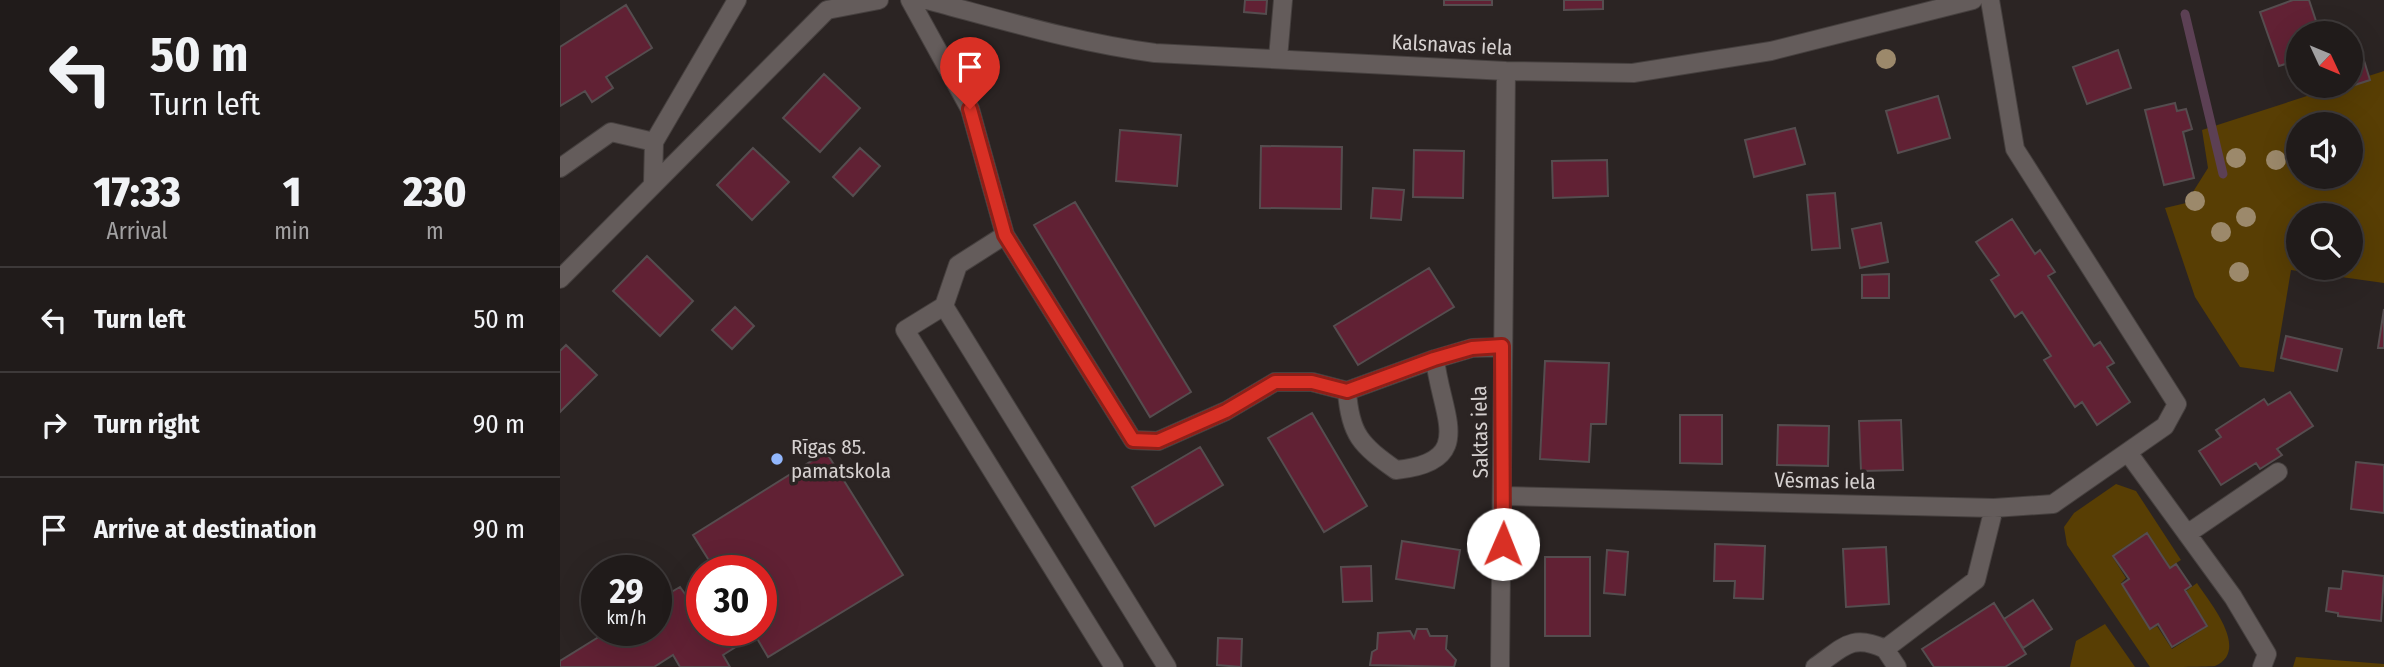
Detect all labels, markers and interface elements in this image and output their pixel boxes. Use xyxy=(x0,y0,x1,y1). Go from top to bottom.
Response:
north arrow xyxy=(2286,21,2362,98)
map controls xyxy=(2286,21,2363,280)
text: 50 m xyxy=(150,25,248,84)
icon: left xyxy=(35,28,126,119)
street label: Kalsnavas iela xyxy=(1391,29,1513,61)
pin xyxy=(940,37,1000,109)
icon: arrive xyxy=(951,48,989,86)
text: Turn left xyxy=(150,85,260,123)
button: sound xyxy=(2286,112,2363,189)
text: 17:33 xyxy=(94,167,181,217)
text: 1 xyxy=(283,167,301,217)
text: 230 xyxy=(403,167,466,217)
button: search xyxy=(2286,203,2363,280)
text: Arrival xyxy=(107,217,168,245)
text: min xyxy=(274,217,310,245)
text: m xyxy=(426,217,444,245)
icon: left xyxy=(35,301,73,339)
text: Turn left xyxy=(94,304,186,335)
text: 50 m xyxy=(473,304,525,335)
street label: Saktas iela xyxy=(1466,385,1494,479)
icon: right xyxy=(35,406,73,444)
text: Turn right xyxy=(94,409,200,440)
text: 90 m xyxy=(473,409,525,440)
place label: Rīgas 85. pamatskola xyxy=(791,434,891,484)
marker: Rīgas 85. pamatskola xyxy=(769,451,785,467)
street label: Vēsmas iela xyxy=(1774,467,1876,495)
position arrow xyxy=(1466,507,1540,581)
icon: arrive xyxy=(35,511,73,549)
text: Arrive at destination xyxy=(94,514,317,545)
text: 90 m xyxy=(473,514,525,545)
speed limit sign: 30 xyxy=(686,555,777,646)
text: 29 xyxy=(609,570,644,612)
text: km/h xyxy=(606,607,647,629)

